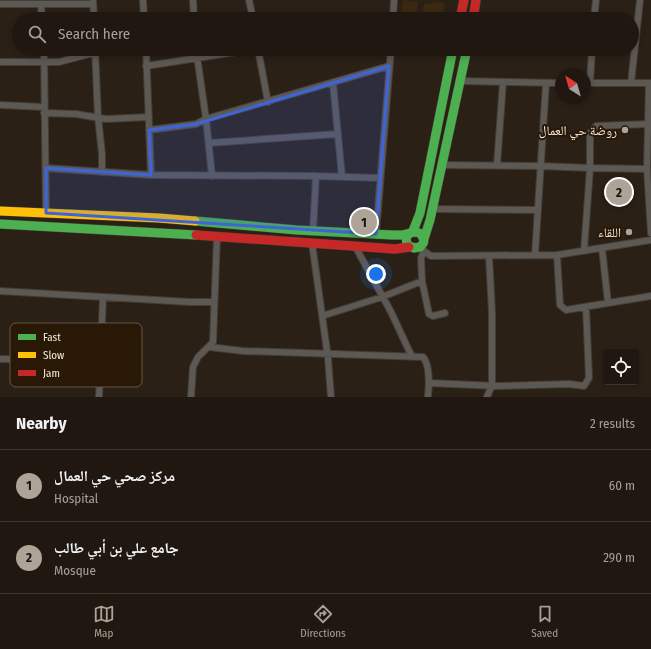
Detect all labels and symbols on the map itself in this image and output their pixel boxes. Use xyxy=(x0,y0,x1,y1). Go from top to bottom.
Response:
north arrow xyxy=(555,68,591,104)
place label: روضة حي العمال xyxy=(539,123,617,141)
marker: روضة حي العمال xyxy=(620,125,630,135)
pin: 2 xyxy=(606,177,632,207)
pin: 1 xyxy=(351,207,377,237)
place label: اللقاء xyxy=(598,225,621,240)
marker: اللقاء xyxy=(624,227,634,237)
your location xyxy=(366,264,386,284)
legend xyxy=(10,323,142,387)
text: Fast xyxy=(43,331,61,344)
text: Slow xyxy=(43,349,64,362)
text: Jam xyxy=(43,367,60,380)

